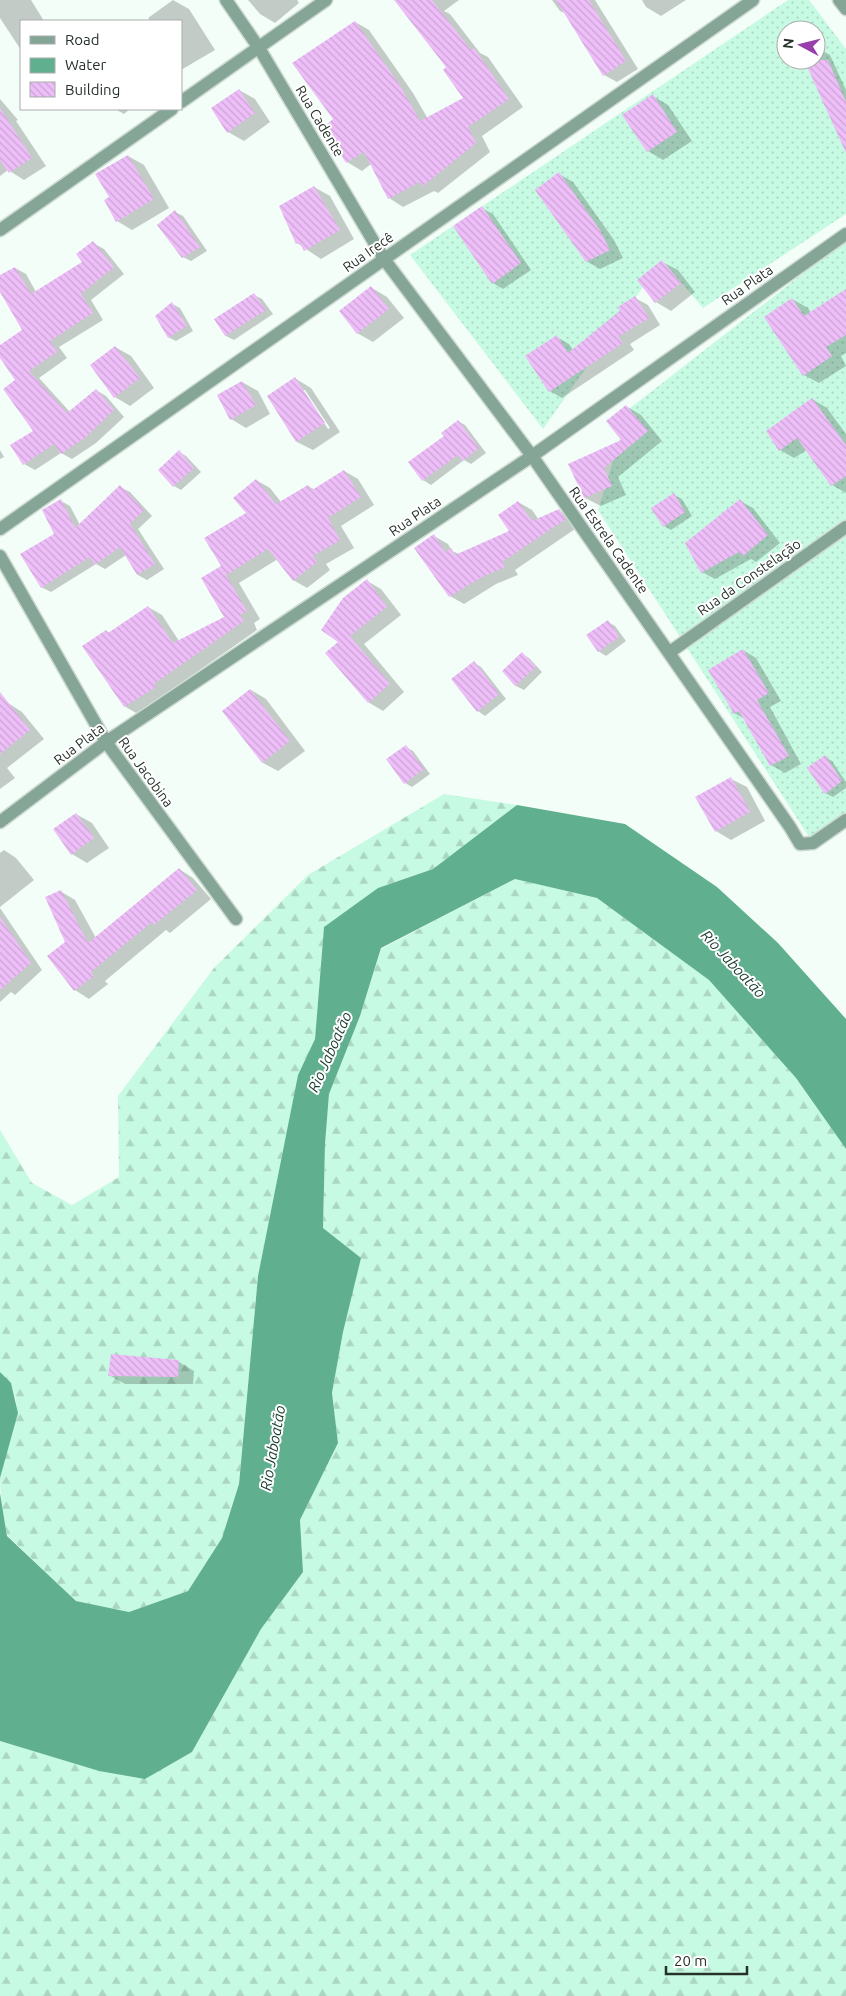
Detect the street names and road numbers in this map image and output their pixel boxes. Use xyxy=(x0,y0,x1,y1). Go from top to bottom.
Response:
street label: Rua Cadente xyxy=(293,83,347,159)
street label: Rua Irecê xyxy=(340,229,396,275)
street label: Rua Plata xyxy=(718,262,776,308)
street label: Rua Estrela Cadente xyxy=(566,484,652,596)
street label: Rua Plata xyxy=(386,493,444,539)
street label: Rua da Constelação xyxy=(694,535,804,619)
street label: Rua Plata xyxy=(51,720,107,768)
street label: Rua Jacobina xyxy=(115,734,177,810)

